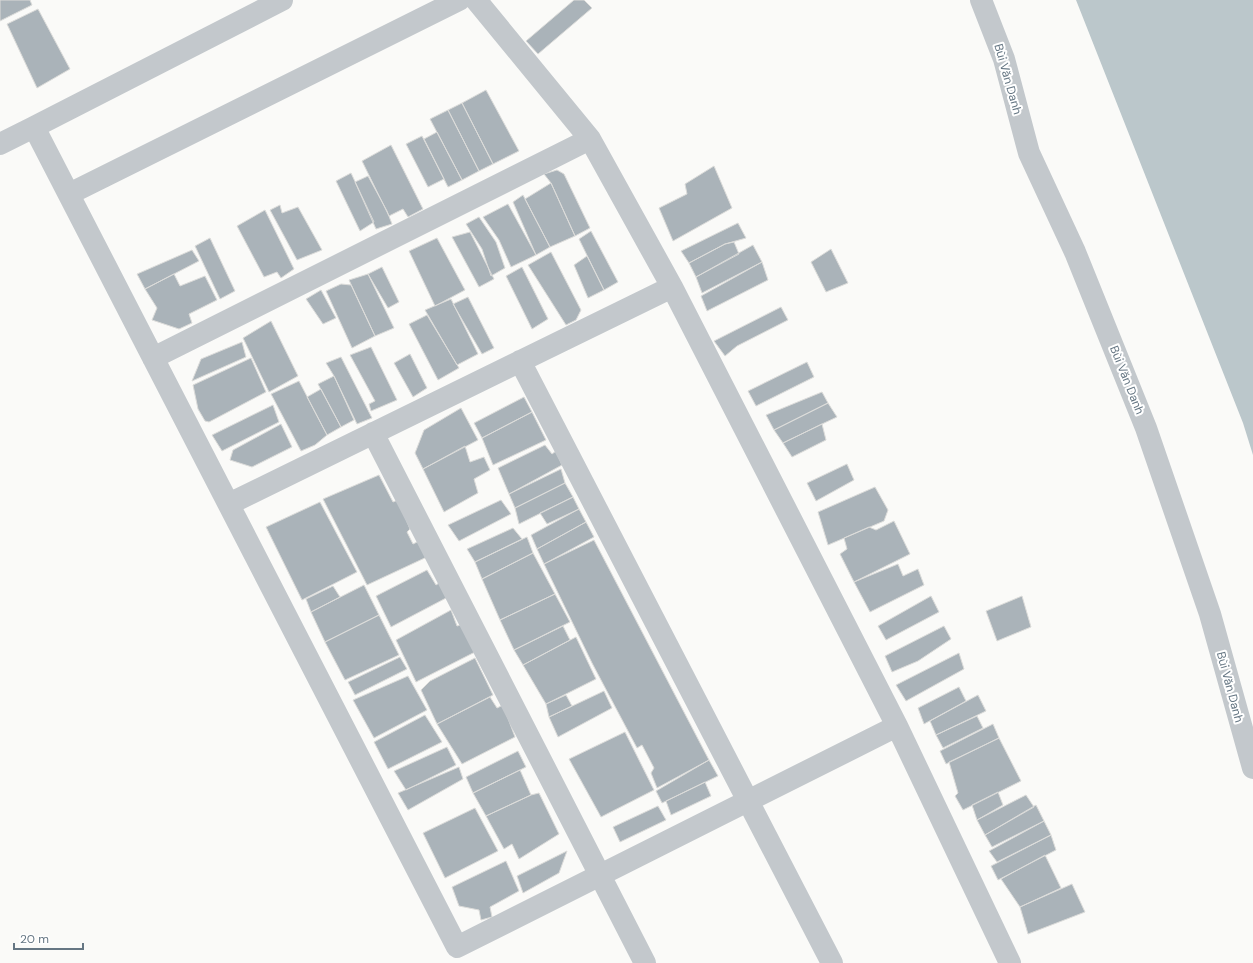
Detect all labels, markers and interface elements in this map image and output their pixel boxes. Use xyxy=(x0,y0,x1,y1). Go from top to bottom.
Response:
street label: Bùi Văn Danh xyxy=(990,42,1026,116)
street label: Bùi Văn Danh xyxy=(1106,343,1148,417)
street label: Bùi Văn Danh xyxy=(1213,650,1247,724)
scale bar xyxy=(14,925,83,951)
text: 20 m xyxy=(20,931,49,947)

